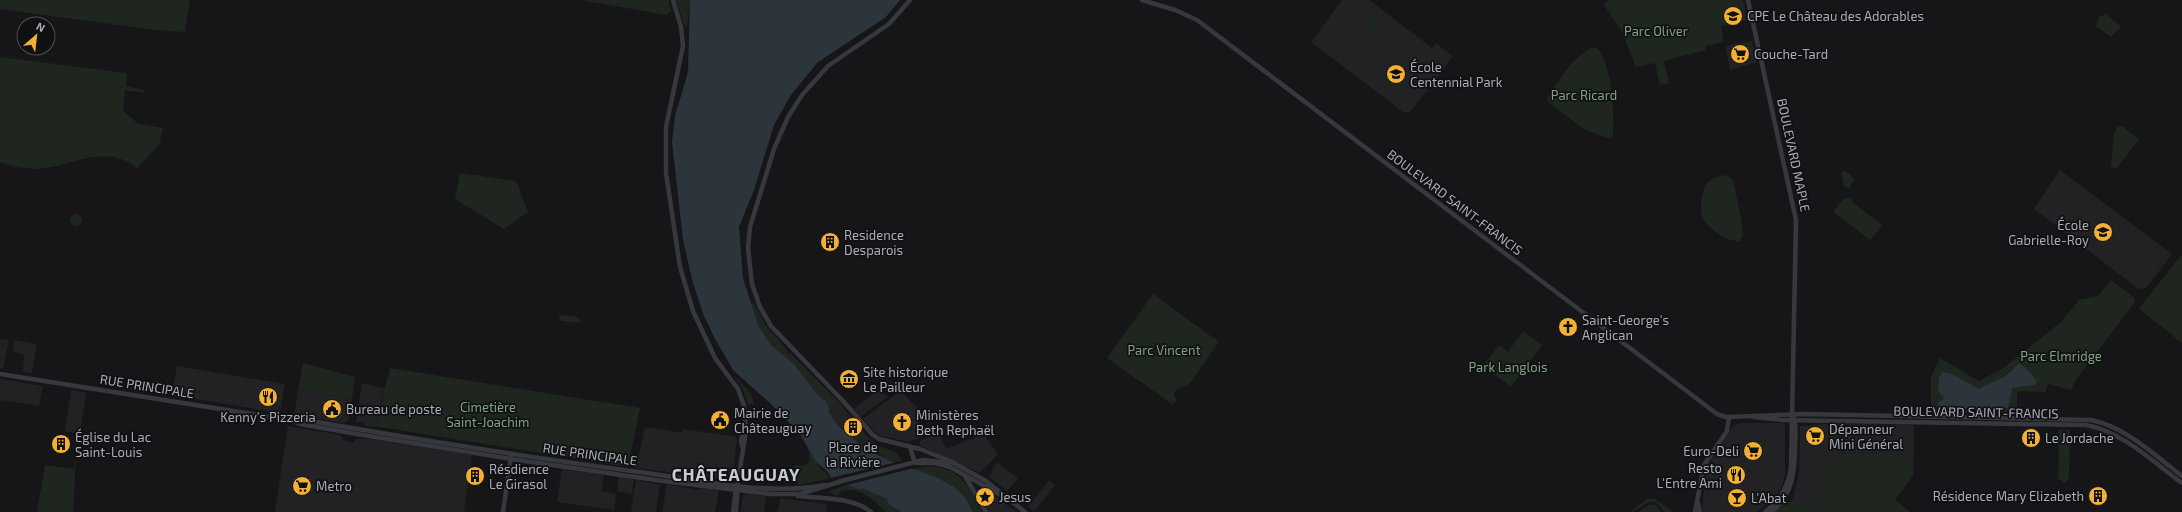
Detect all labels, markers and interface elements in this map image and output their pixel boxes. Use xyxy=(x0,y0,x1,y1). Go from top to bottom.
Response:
school or university icon: CPE Le Château des Adorables xyxy=(1722,5,1744,27)
place label: CPE Le Château des Adorables xyxy=(1747,8,1924,24)
north arrow xyxy=(16,16,56,56)
text: N xyxy=(34,19,48,34)
park label: Parc Oliver xyxy=(1624,23,1688,39)
supermarket icon: Couche-Tard xyxy=(1729,43,1751,65)
place label: Couche-Tard xyxy=(1754,46,1828,62)
place label: École Centennial Park xyxy=(1410,58,1503,90)
school or university icon: École Centennial Park xyxy=(1385,63,1407,85)
park label: Parc Ricard xyxy=(1551,87,1617,103)
street label: BOULEVARD MAPLE xyxy=(1774,97,1814,213)
street label: BOULEVARD SAINT-FRANCIS xyxy=(1384,146,1526,258)
place label: École Gabrielle-Roy xyxy=(2008,216,2089,248)
school or university icon: École Gabrielle-Roy xyxy=(2092,221,2114,243)
place label: Residence Desparois xyxy=(844,227,904,258)
building icon: Residence Desparois xyxy=(819,231,841,253)
place label: Saint-George's Anglican xyxy=(1582,312,1669,343)
church icon: Saint-George's Anglican xyxy=(1557,316,1579,338)
park label: Parc Vincent xyxy=(1127,342,1201,358)
park label: Parc Elmridge xyxy=(2020,348,2102,364)
park label: Park Langlois xyxy=(1468,359,1548,375)
place label: Site historique Le Pailleur xyxy=(863,364,948,395)
museum icon: Site historique Le Pailleur xyxy=(838,368,860,390)
street label: RUE PRINCIPALE xyxy=(99,371,195,401)
restaurant icon: Kenny's Pizzeria xyxy=(257,386,279,408)
public building icon: Bureau de poste xyxy=(321,398,343,420)
park label: Cimetière Saint-Joachim xyxy=(447,399,529,430)
place label: Bureau de poste xyxy=(346,401,442,417)
street label: BOULEVARD SAINT-FRANCIS xyxy=(1893,403,2059,421)
place label: Mairie de Châteauguay xyxy=(734,405,811,436)
place label: Ministères Beth Rephaël xyxy=(916,407,995,438)
place label: Kenny's Pizzeria xyxy=(220,409,316,425)
public building icon: Mairie de Châteauguay xyxy=(709,409,731,431)
church icon: Ministères Beth Rephaël xyxy=(891,411,913,433)
building icon: Place de la Rivière xyxy=(842,416,864,438)
place label: Dépanneur Mini Général xyxy=(1829,421,1903,452)
supermarket icon: Dépanneur Mini Général xyxy=(1804,425,1826,447)
building icon: Le Jordache xyxy=(2020,427,2042,449)
place label: Église du Lac Saint-Louis xyxy=(75,428,151,460)
place label: Le Jordache xyxy=(2045,430,2114,446)
building icon: Église du Lac Saint-Louis xyxy=(50,433,72,455)
street label: RUE PRINCIPALE xyxy=(542,439,638,469)
place label: Place de la Rivière xyxy=(826,439,880,470)
supermarket icon: Euro-Deli xyxy=(1742,440,1764,462)
place label: Euro-Deli xyxy=(1683,443,1739,459)
place label: Resto L'Entre Ami xyxy=(1657,460,1722,491)
place label: Résdience Le Girasol xyxy=(489,461,549,492)
district label: CHÂTEAUGUAY xyxy=(672,464,800,484)
restaurant icon: Resto L'Entre Ami xyxy=(1725,464,1747,486)
building icon: Résdience Le Girasol xyxy=(464,465,486,487)
supermarket icon: Metro xyxy=(291,475,313,497)
place label: Metro xyxy=(316,478,352,494)
building icon: Résidence Mary Elizabeth xyxy=(2087,485,2109,507)
place icon: Jesus xyxy=(974,486,996,508)
bar icon: L'Abat xyxy=(1726,487,1748,509)
place label: Résidence Mary Elizabeth xyxy=(1933,488,2084,504)
place label: Jesus xyxy=(999,489,1031,505)
place label: L'Abat xyxy=(1751,490,1786,506)

